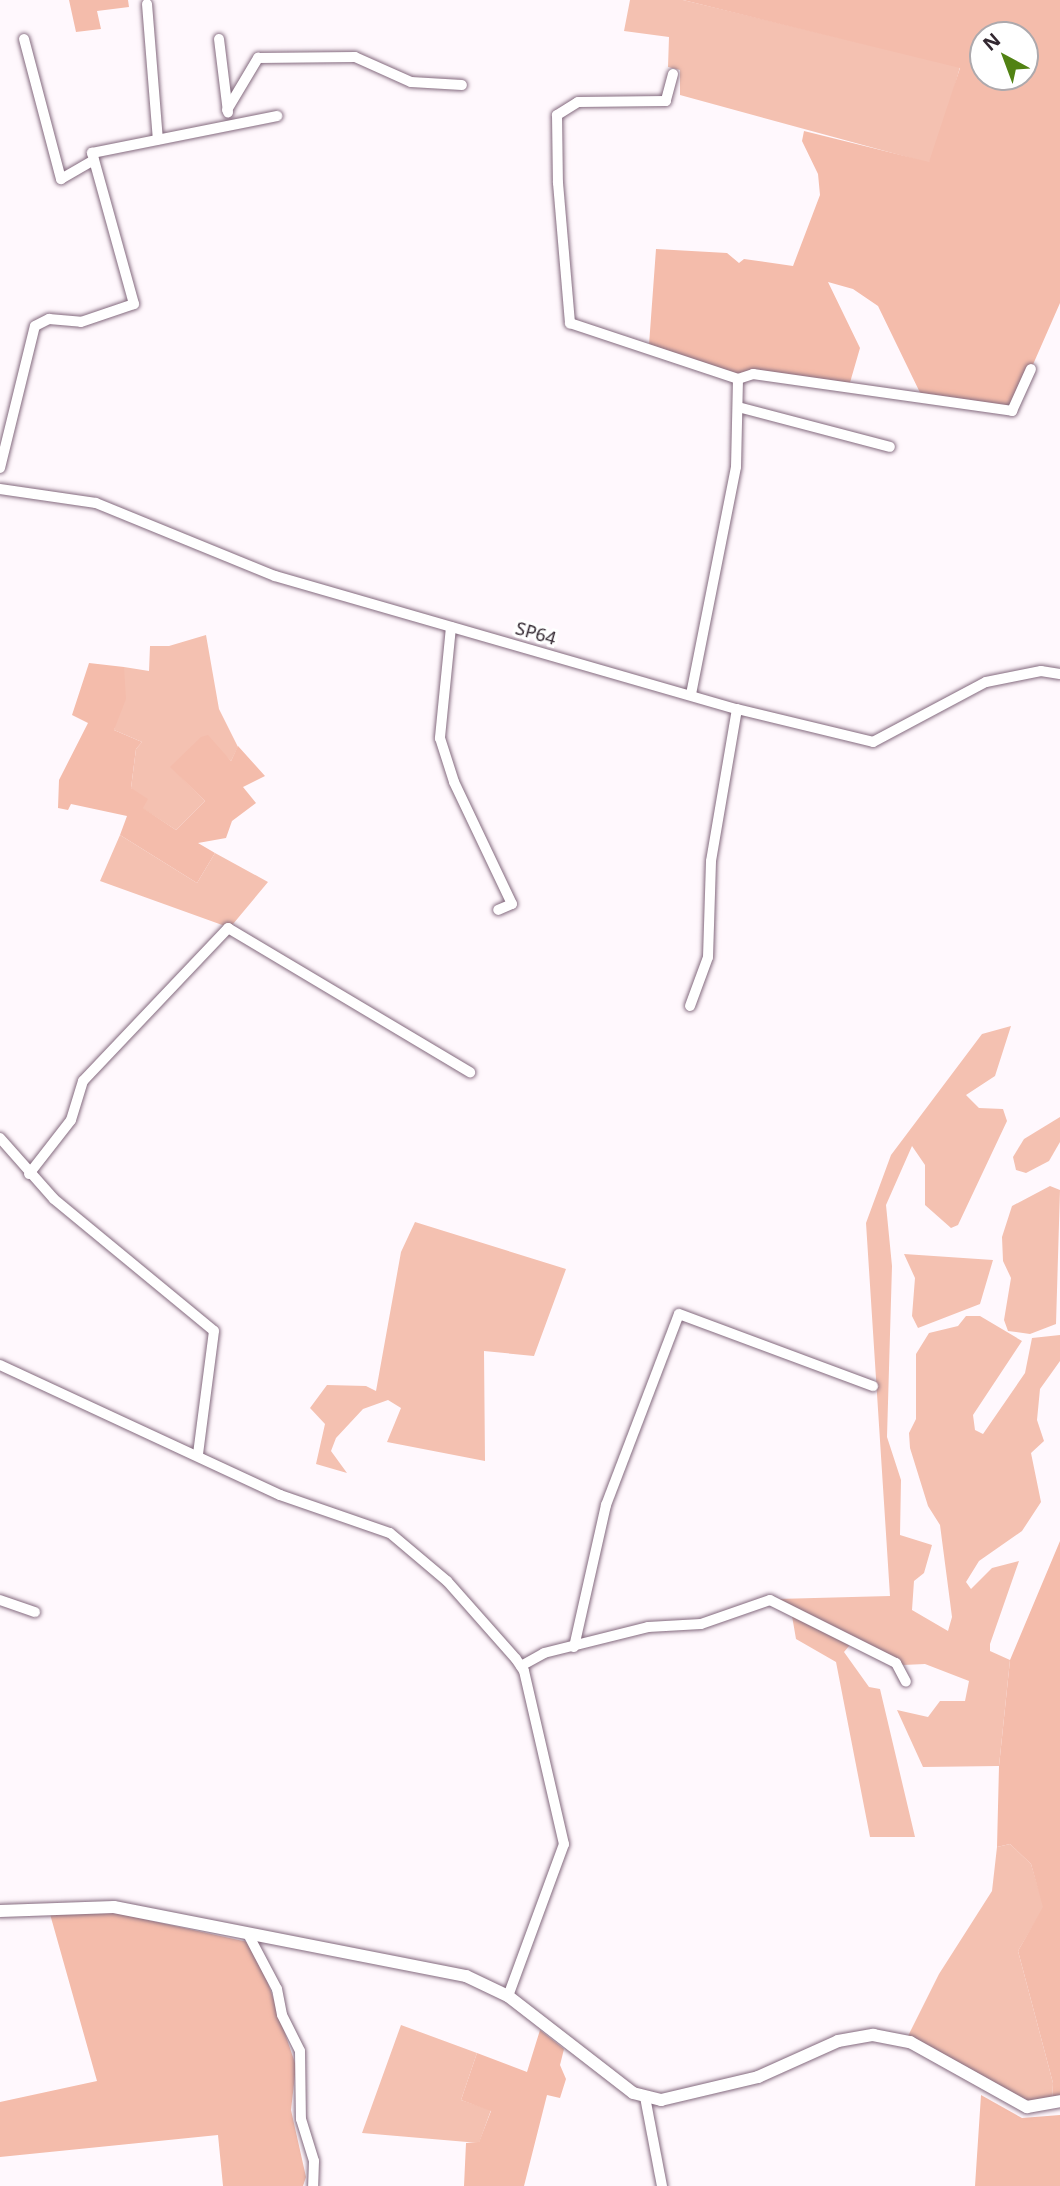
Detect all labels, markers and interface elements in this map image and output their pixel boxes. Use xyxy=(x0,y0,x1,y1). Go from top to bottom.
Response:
north arrow xyxy=(969,21,1039,91)
text: N xyxy=(977,27,1006,57)
street label: SP64 xyxy=(513,617,559,649)

